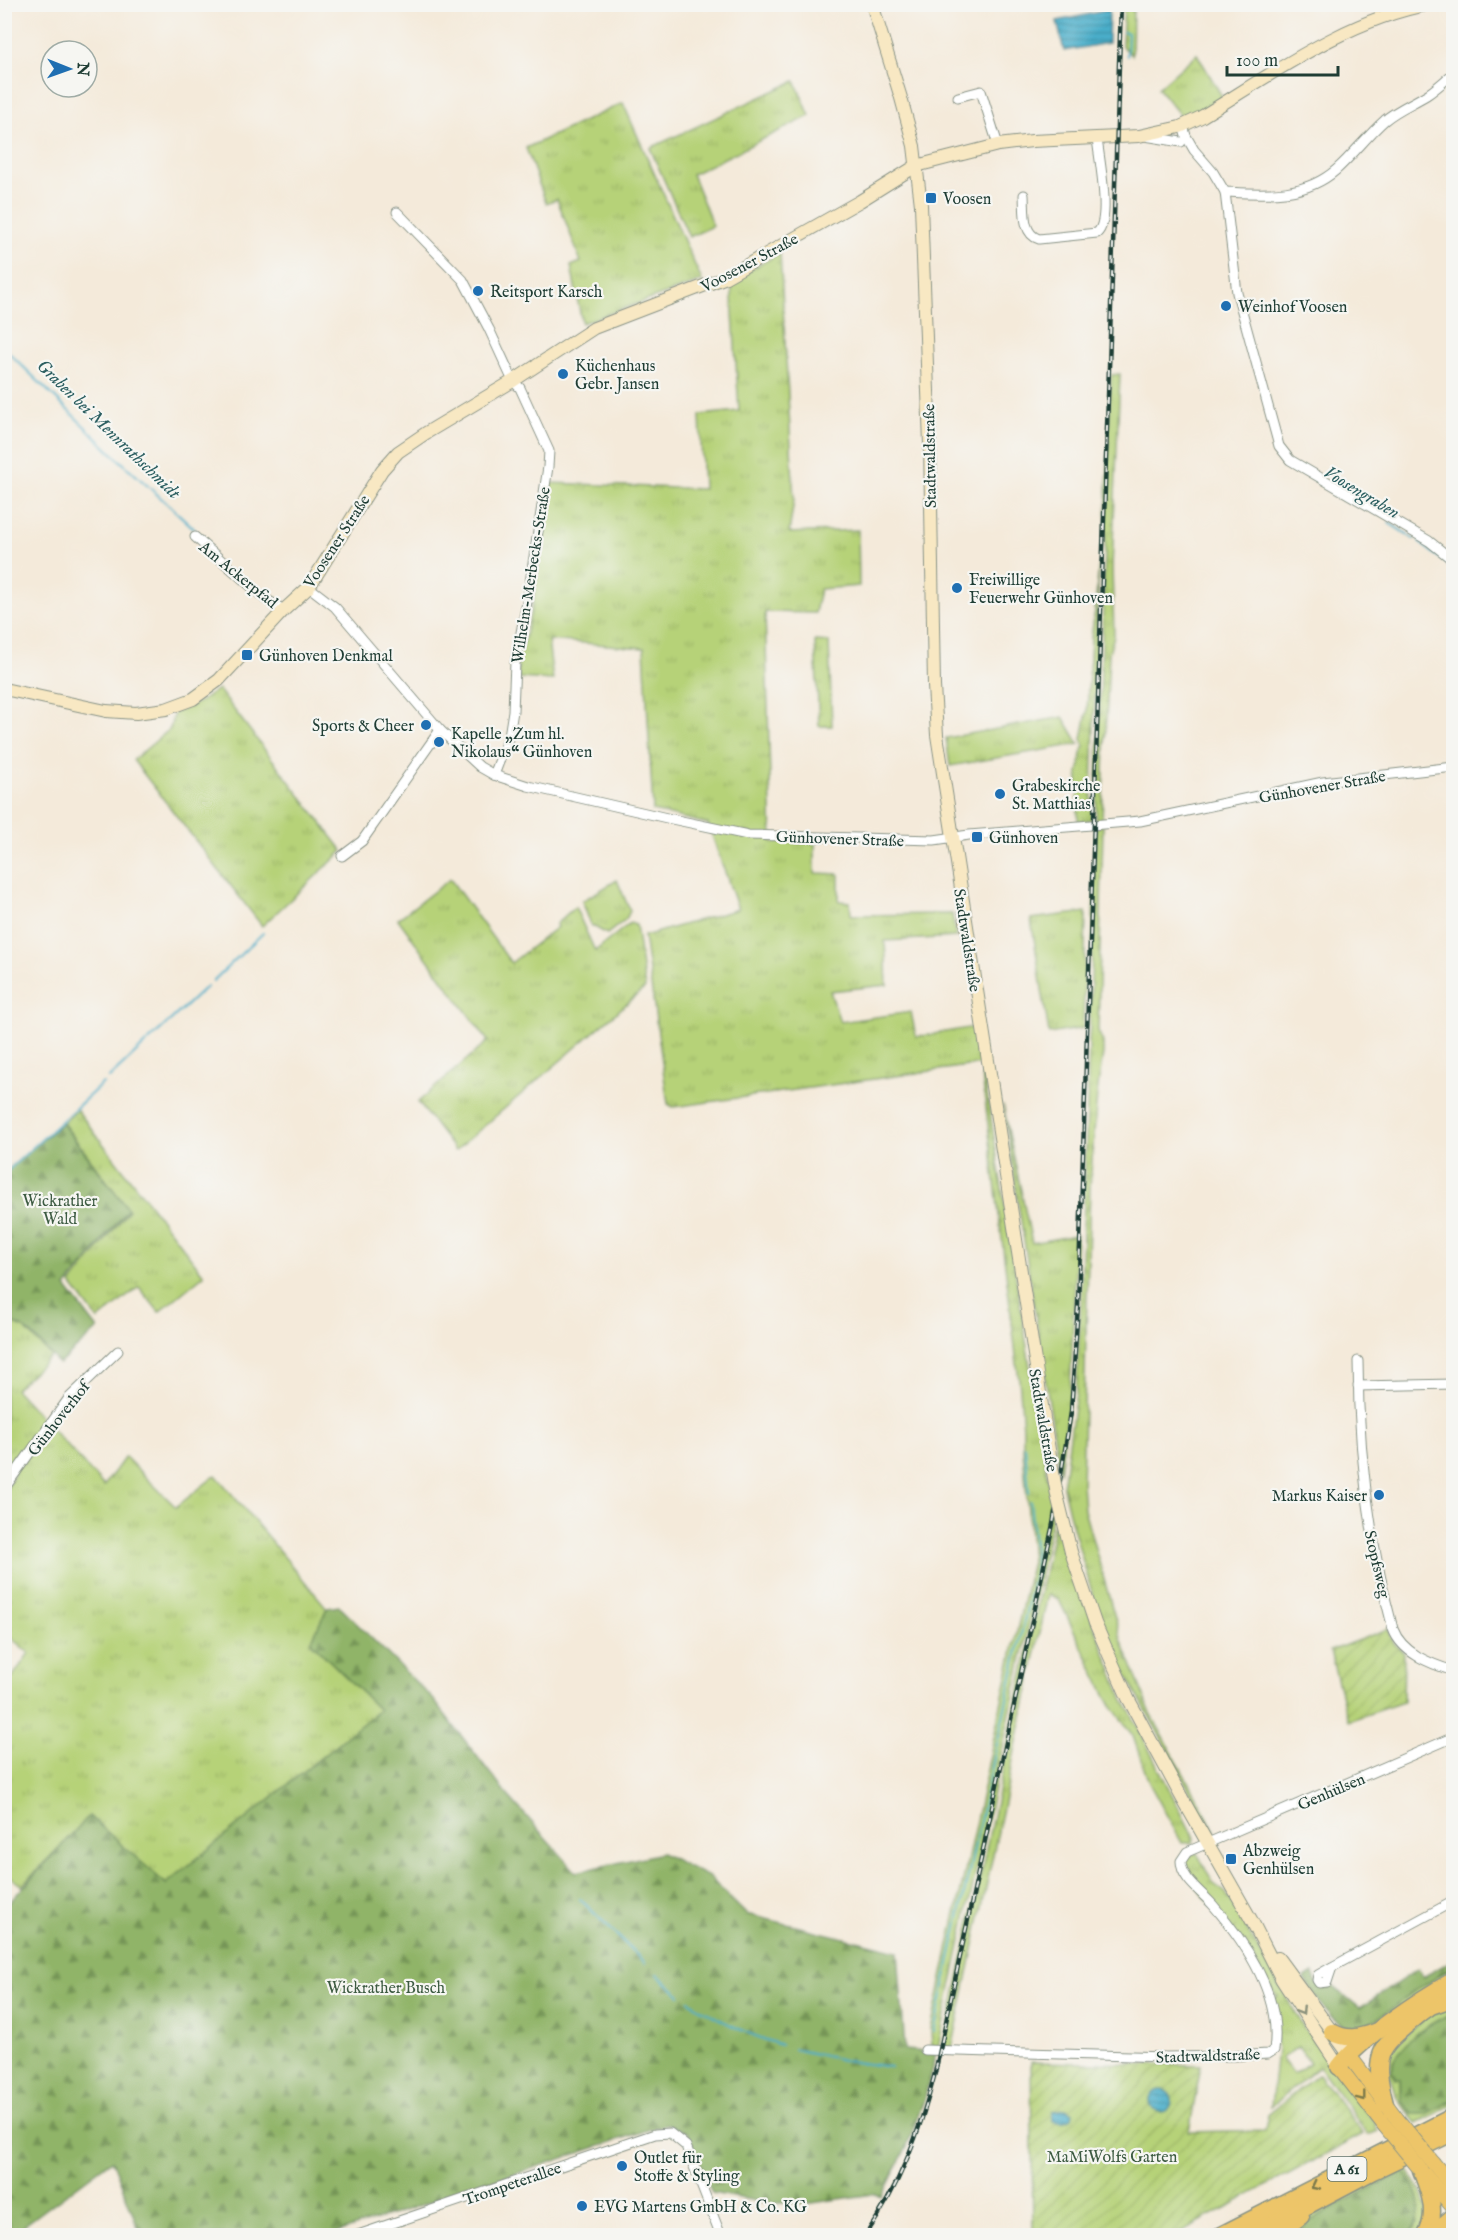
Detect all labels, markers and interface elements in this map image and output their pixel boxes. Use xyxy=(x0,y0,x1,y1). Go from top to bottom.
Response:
north arrow xyxy=(39,39,99,99)
scale bar xyxy=(1227,39,1338,77)
text: 100 m xyxy=(1236,50,1278,73)
text: N xyxy=(72,61,92,76)
place label: Voosen xyxy=(942,190,992,210)
marker: Voosen xyxy=(924,191,938,205)
street label: Voosener Straße xyxy=(697,230,802,298)
place label: Reitsport Karsch xyxy=(490,283,603,303)
marker: Reitsport Karsch xyxy=(471,284,485,298)
place label: Weinhof Voosen xyxy=(1238,298,1348,318)
marker: Weinhof Voosen xyxy=(1219,299,1233,313)
water label: Graben bei Mennrathschmidt xyxy=(31,355,186,506)
place label: Küchenhaus Gebr. Jansen xyxy=(575,357,660,395)
marker: Küchenhaus Gebr. Jansen xyxy=(556,367,570,381)
street label: Stadtwaldstraße xyxy=(920,404,942,508)
water label: Voosengraben xyxy=(1319,462,1403,525)
street label: Wilhelm-Merbecks-Straße xyxy=(508,486,556,665)
street label: Voosener Straße xyxy=(300,492,375,593)
street label: Am Ackerpfad xyxy=(193,537,282,614)
place label: Freiwillige Feuerwehr Günhoven xyxy=(969,571,1113,609)
marker: Freiwillige Feuerwehr Günhoven xyxy=(950,581,964,595)
place label: Günhoven Denkmal xyxy=(259,647,393,667)
marker: Günhoven Denkmal xyxy=(240,648,254,662)
place label: Sports & Cheer xyxy=(312,717,414,737)
marker: Sports & Cheer xyxy=(419,718,433,732)
place label: Kapelle „Zum hl. Nikolaus“ Günhoven xyxy=(451,725,593,763)
marker: Kapelle „Zum hl. Nikolaus“ Günhoven xyxy=(432,735,446,749)
street label: Günhovener Straße xyxy=(1258,767,1387,809)
place label: Grabeskirche St. Matthias xyxy=(1012,777,1100,815)
marker: Grabeskirche St. Matthias xyxy=(993,787,1007,801)
street label: Günhovener Straße xyxy=(776,828,904,852)
place label: Günhoven xyxy=(989,829,1059,849)
marker: Günhoven xyxy=(970,830,984,844)
street label: Stadtwaldstraße xyxy=(948,887,984,993)
park label: Wickrather Wald xyxy=(23,1192,98,1230)
street label: Stadtwaldstraße xyxy=(1023,1367,1061,1473)
street label: Günhoverhof xyxy=(24,1375,97,1461)
place label: Markus Kaiser xyxy=(1272,1487,1367,1507)
marker: Markus Kaiser xyxy=(1372,1488,1386,1502)
street label: Stopfsweg xyxy=(1359,1529,1394,1601)
street label: Genhülsen xyxy=(1295,1770,1369,1816)
place label: Abzweig Genhülsen xyxy=(1242,1842,1315,1880)
marker: Abzweig Genhülsen xyxy=(1224,1852,1238,1866)
park label: Wickrather Busch xyxy=(327,1979,446,1999)
one-way arrow xyxy=(1294,2004,1305,2015)
street label: Stadtwaldstraße xyxy=(1156,2045,1261,2069)
one-way arrow xyxy=(1355,2090,1366,2101)
park label: MaMiWolfs Garten xyxy=(1047,2148,1178,2168)
place label: Outlet für Stoffe & Styling xyxy=(634,2149,740,2187)
road number: A 61 xyxy=(1328,2157,1366,2181)
street label: Trompeterallee xyxy=(461,2159,564,2211)
marker: Outlet für Stoffe & Styling xyxy=(615,2159,629,2173)
one-way arrow xyxy=(1311,2178,1322,2190)
place label: EVG Martens GmbH & Co. KG xyxy=(594,2198,807,2218)
marker: EVG Martens GmbH & Co. KG xyxy=(575,2199,589,2213)

